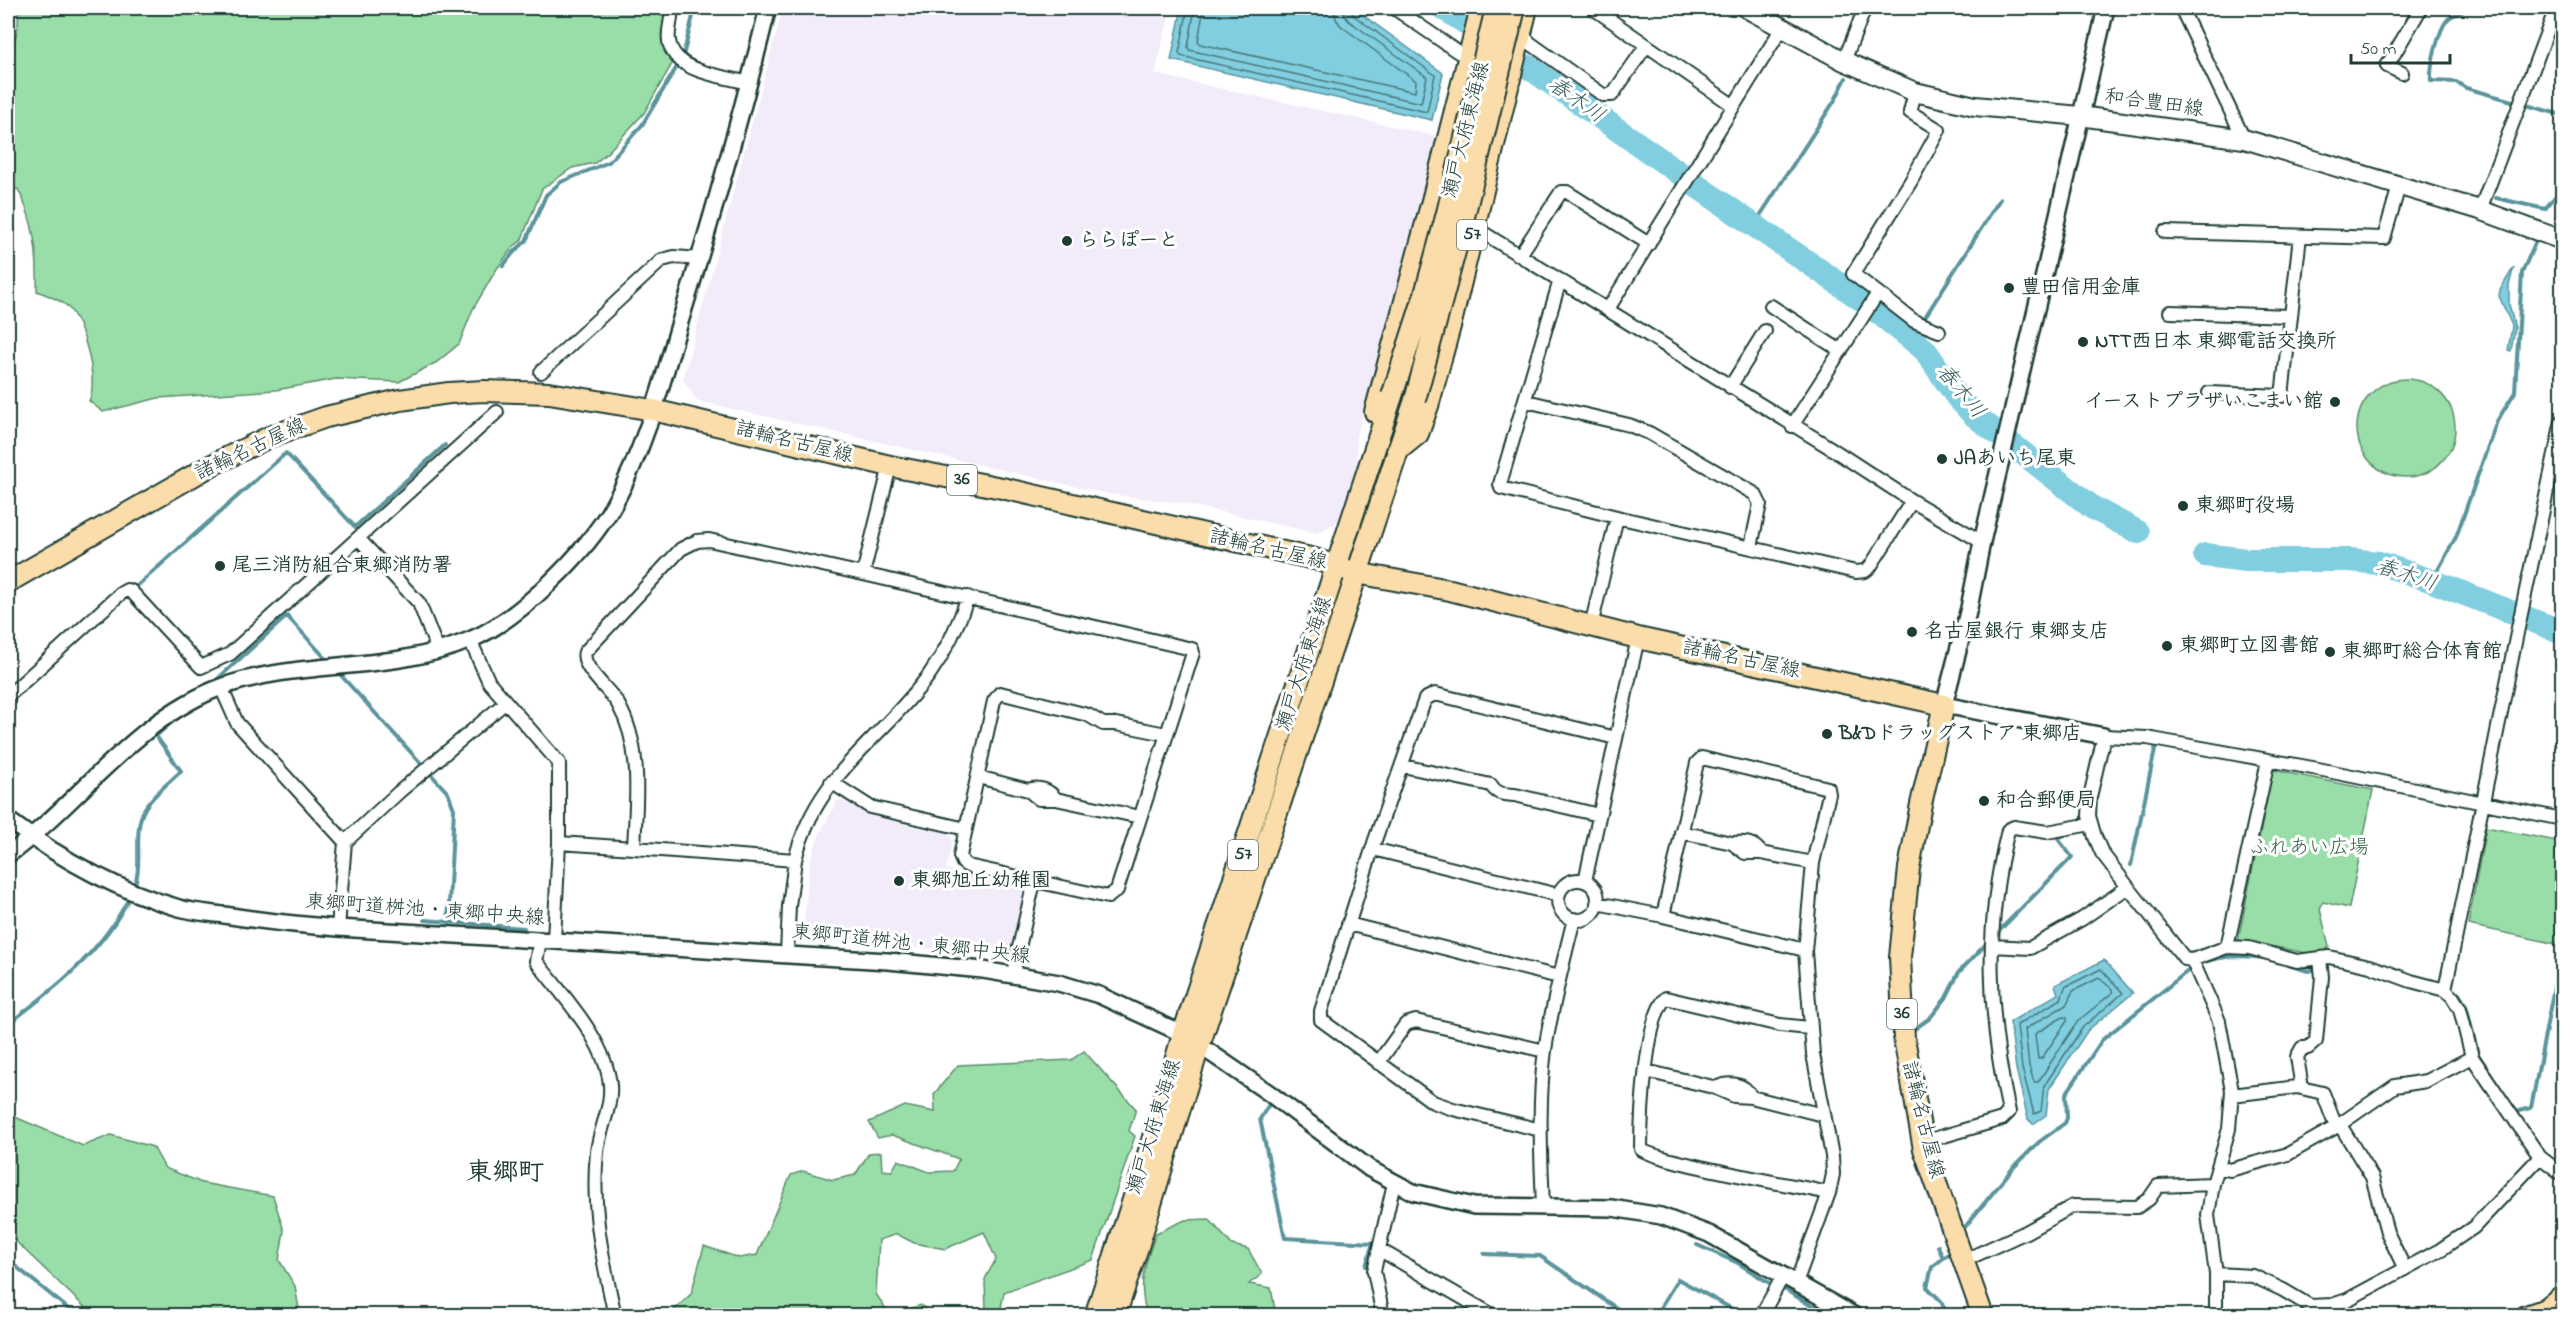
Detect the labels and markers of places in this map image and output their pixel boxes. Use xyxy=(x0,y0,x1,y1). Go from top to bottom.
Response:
place label: ららぽーと xyxy=(1079,227,1179,256)
marker: ららぽーと xyxy=(1060,234,1074,248)
place label: 豊田信用金庫 xyxy=(2021,274,2141,303)
marker: 豊田信用金庫 xyxy=(2002,281,2016,295)
place label: NTT西日本 東郷電話交換所 xyxy=(2095,328,2336,357)
marker: NTT西日本 東郷電話交換所 xyxy=(2076,335,2090,349)
place label: イーストプラザいこまい館 xyxy=(2084,388,2323,417)
marker: イーストプラザいこまい館 xyxy=(2328,395,2342,409)
place label: JAあいち尾東 xyxy=(1954,445,2076,474)
marker: JAあいち尾東 xyxy=(1935,452,1949,466)
place label: 東郷町役場 xyxy=(2195,492,2295,521)
marker: 東郷町役場 xyxy=(2176,499,2190,513)
place label: 尾三消防組合東郷消防署 xyxy=(232,552,452,581)
marker: 尾三消防組合東郷消防署 xyxy=(213,559,227,573)
place label: 名古屋銀行 東郷支店 xyxy=(1924,618,2109,647)
marker: 名古屋銀行 東郷支店 xyxy=(1905,625,1919,639)
place label: 東郷町立図書館 xyxy=(2179,632,2319,661)
place label: 東郷町総合体育館 xyxy=(2342,638,2502,667)
marker: 東郷町立図書館 xyxy=(2160,639,2174,653)
marker: 東郷町総合体育館 xyxy=(2323,645,2337,659)
place label: B&Dドラッグストア 東郷店 xyxy=(1838,720,2082,749)
marker: B&Dドラッグストア 東郷店 xyxy=(1820,727,1834,741)
place label: 和合郵便局 xyxy=(1996,787,2096,816)
marker: 和合郵便局 xyxy=(1977,794,1991,808)
place label: 東郷旭丘幼稚園 xyxy=(911,867,1051,896)
marker: 東郷旭丘幼稚園 xyxy=(892,874,906,888)

